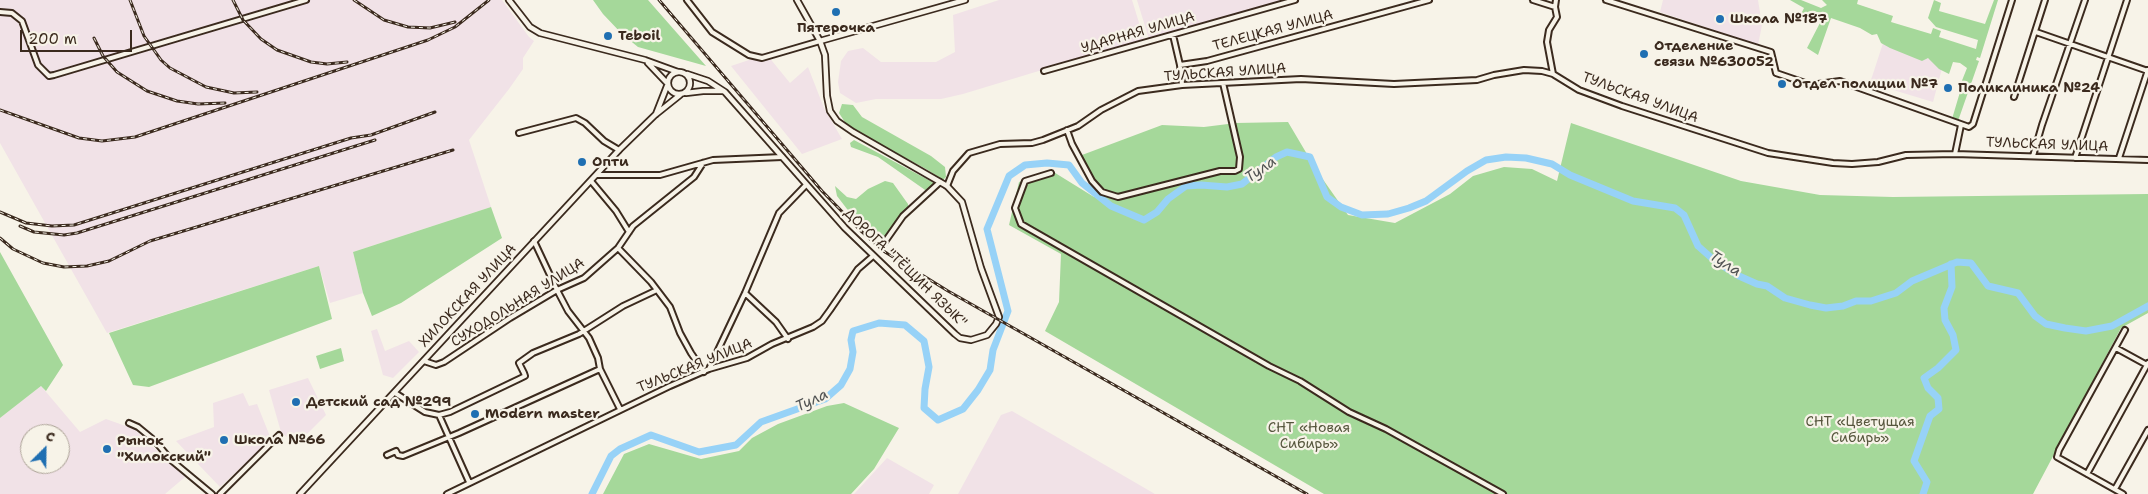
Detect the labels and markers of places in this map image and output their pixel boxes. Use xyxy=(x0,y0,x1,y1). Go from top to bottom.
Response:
marker: Пятерочка xyxy=(830,6,842,18)
place label: Школа №187 xyxy=(1730,11,1827,27)
marker: Школа №187 xyxy=(1714,13,1726,25)
place label: Пятерочка xyxy=(797,20,875,36)
place label: Teboil xyxy=(618,28,660,44)
marker: Teboil xyxy=(602,30,614,42)
place label: Отделение связи №630052 xyxy=(1654,38,1774,70)
marker: Отделение связи №630052 xyxy=(1638,48,1650,60)
place label: Отдел полиции №7 xyxy=(1792,76,1938,92)
marker: Отдел полиции №7 xyxy=(1776,78,1788,90)
place label: Поликлиника №24 xyxy=(1958,80,2100,96)
marker: Поликлиника №24 xyxy=(1942,82,1954,94)
place label: Опти xyxy=(592,154,629,170)
marker: Опти xyxy=(576,156,588,168)
place label: Детский сад №299 xyxy=(306,394,451,410)
marker: Детский сад №299 xyxy=(290,396,302,408)
place label: Modern master xyxy=(485,406,600,422)
marker: Modern master xyxy=(469,408,481,420)
place label: Школа №66 xyxy=(234,432,325,448)
place label: Рынок "Хилокский" xyxy=(117,433,211,466)
marker: Школа №66 xyxy=(218,434,230,446)
marker: Рынок "Хилокский" xyxy=(101,443,113,455)

